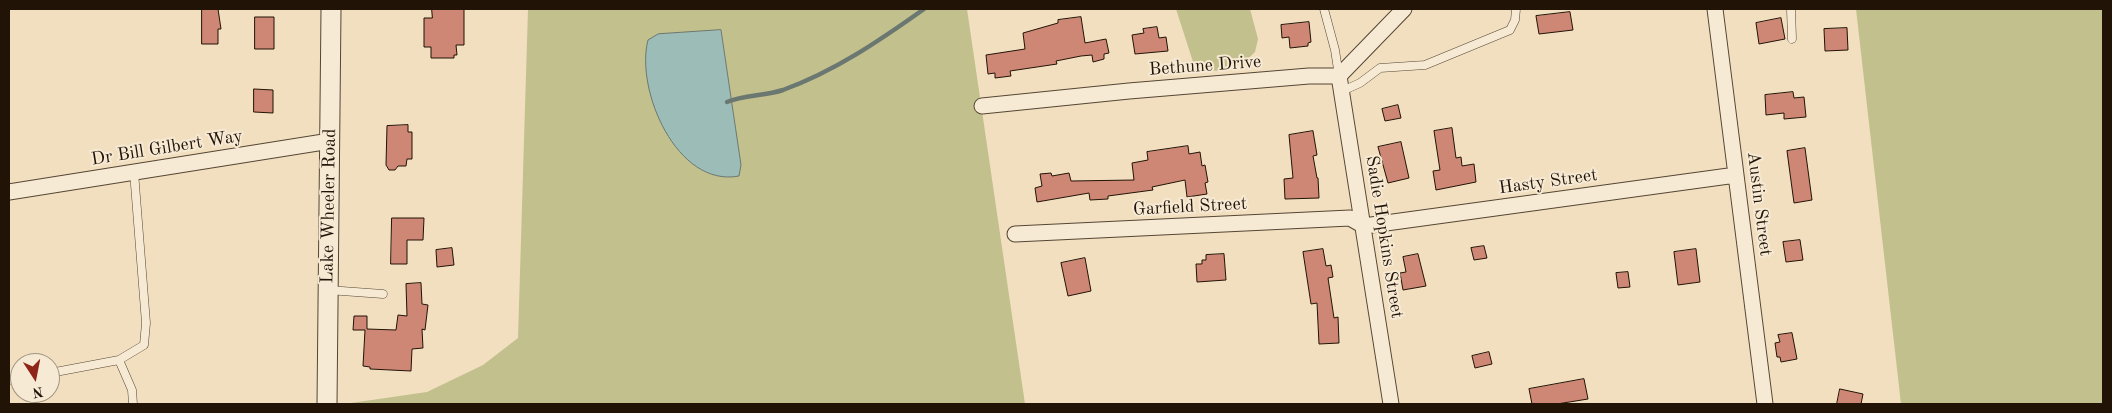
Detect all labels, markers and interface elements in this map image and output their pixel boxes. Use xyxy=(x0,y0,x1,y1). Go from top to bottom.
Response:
street label: Bethune Drive xyxy=(1148,51,1262,81)
street label: Dr Bill Gilbert Way xyxy=(90,125,244,171)
street label: Lake Wheeler Road xyxy=(317,128,341,284)
street label: Austin Street xyxy=(1742,151,1776,257)
street label: Sadie Hopkins Street xyxy=(1360,154,1408,320)
street label: Hasty Street xyxy=(1497,164,1599,200)
street label: Garfield Street xyxy=(1132,193,1248,221)
north arrow xyxy=(10,353,60,403)
text: N xyxy=(31,384,44,400)

